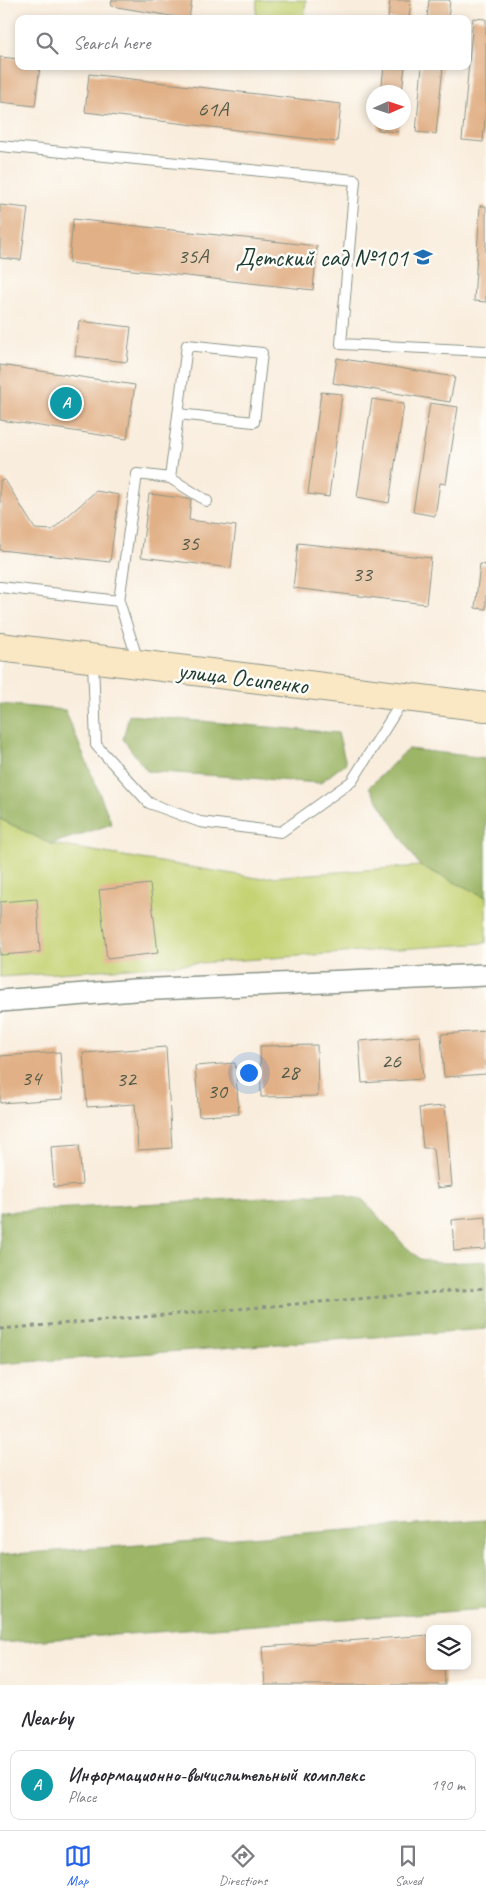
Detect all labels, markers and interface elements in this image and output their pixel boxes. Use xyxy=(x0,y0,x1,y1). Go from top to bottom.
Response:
search box xyxy=(15,15,471,70)
icon: search xyxy=(33,29,61,57)
text: Search here xyxy=(73,31,150,55)
north arrow xyxy=(366,85,411,130)
house number: 61А xyxy=(198,95,229,123)
house number: 35А xyxy=(178,242,209,270)
place label: Детский сад №101 xyxy=(235,242,410,274)
school or university icon: Детский сад №101 xyxy=(412,246,434,268)
pin: A xyxy=(50,384,82,422)
house number: 35 xyxy=(179,529,200,557)
house number: 33 xyxy=(352,560,374,588)
street label: улица Осипенко xyxy=(174,654,311,702)
house number: 26 xyxy=(381,1047,402,1075)
house number: 28 xyxy=(279,1058,301,1086)
your location xyxy=(236,1060,262,1086)
house number: 34 xyxy=(21,1064,43,1092)
house number: 32 xyxy=(116,1065,138,1093)
house number: 30 xyxy=(207,1077,229,1105)
map controls xyxy=(426,1625,471,1670)
button: layers xyxy=(426,1625,471,1670)
text: Nearby xyxy=(20,1705,73,1731)
text: Информационно-вычислительный комплекс xyxy=(68,1763,365,1787)
text: A xyxy=(33,1775,41,1795)
text: 190 m xyxy=(431,1775,465,1795)
text: Place xyxy=(68,1787,96,1807)
tab: Map xyxy=(64,1842,92,1889)
tab: Directions xyxy=(219,1842,267,1889)
tab: Saved xyxy=(394,1842,422,1889)

